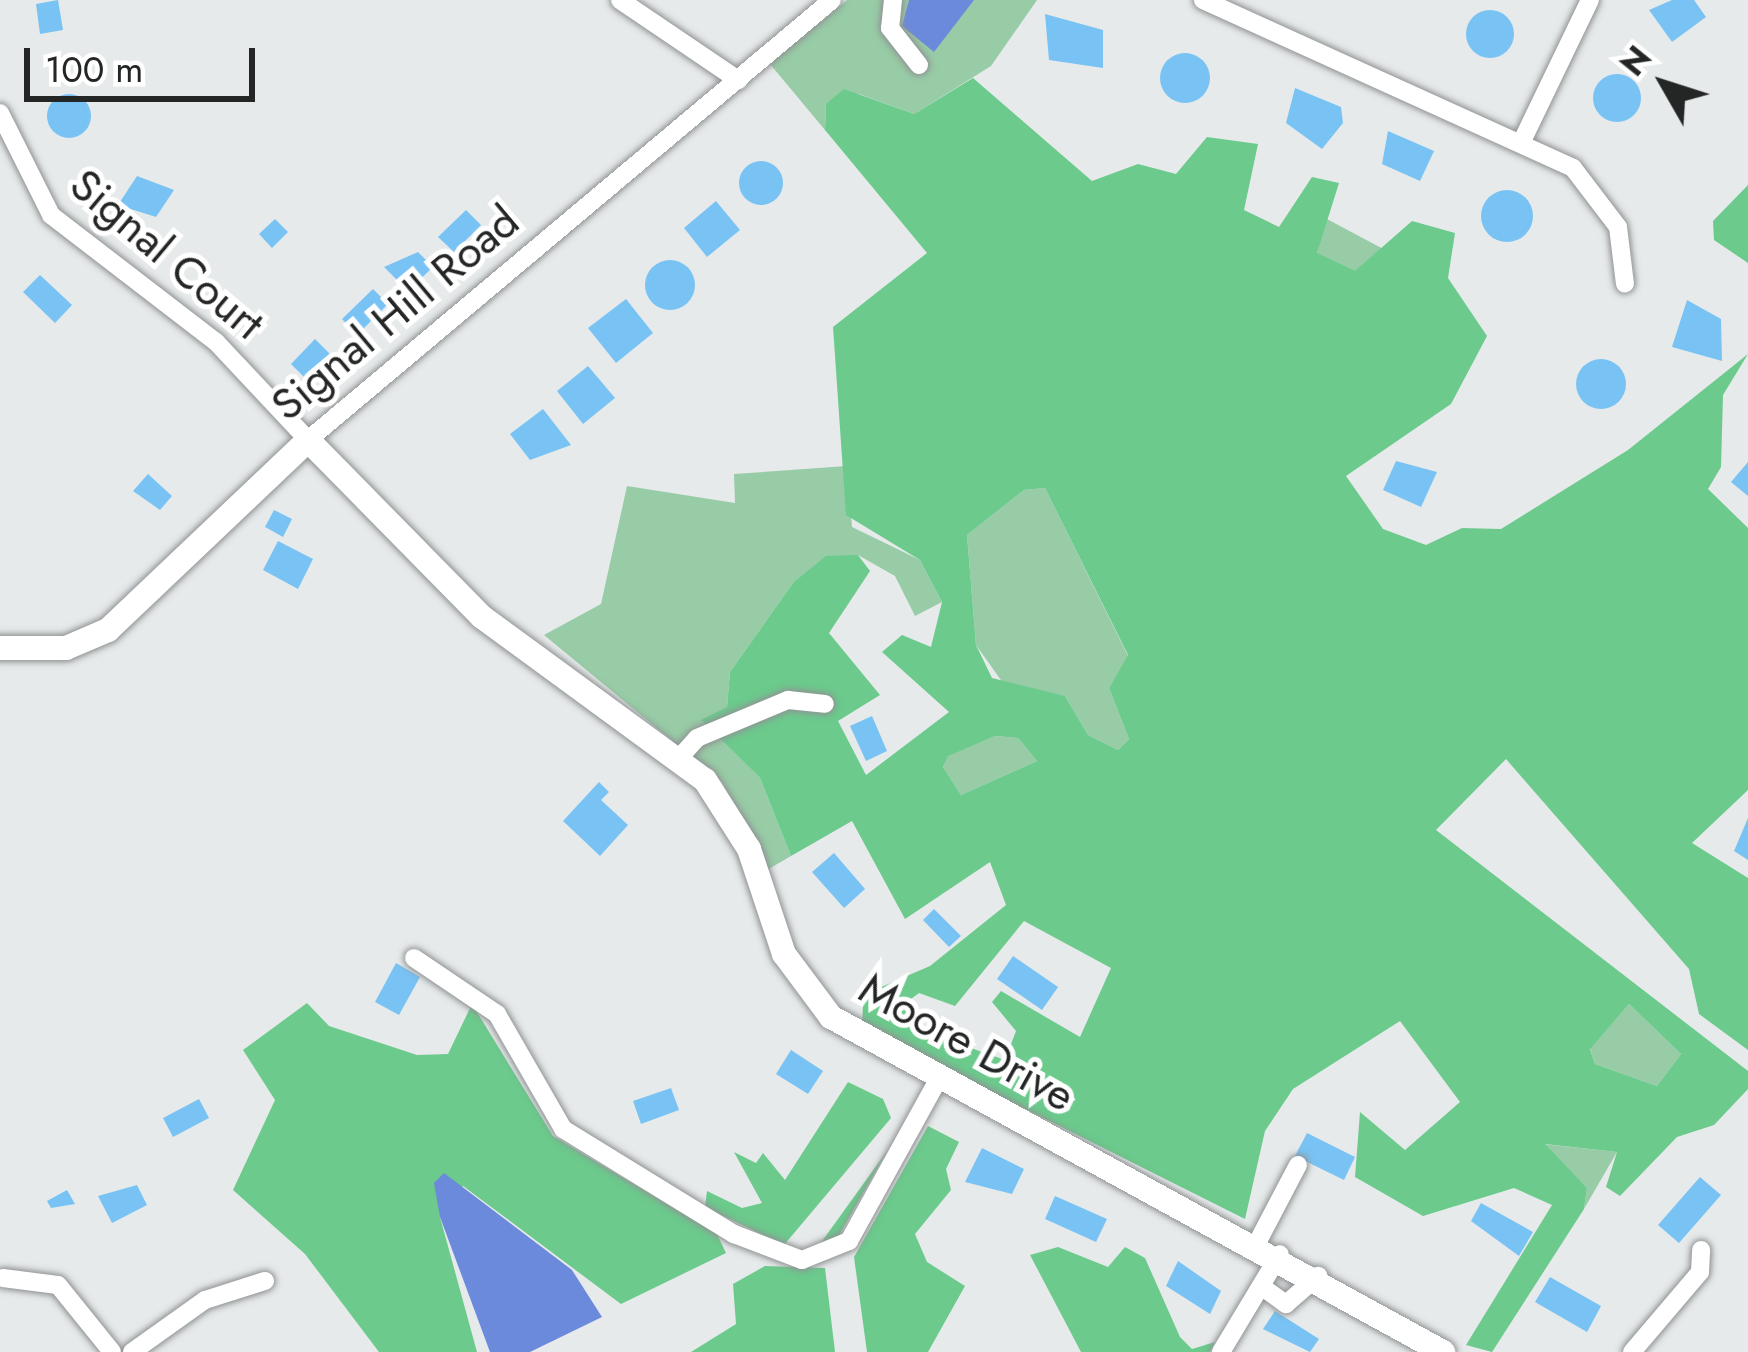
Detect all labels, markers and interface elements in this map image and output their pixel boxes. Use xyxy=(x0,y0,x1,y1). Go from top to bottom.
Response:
scale bar xyxy=(30,24,261,98)
north arrow xyxy=(1604,24,1724,144)
text: N xyxy=(1609,36,1662,86)
text: 100 m xyxy=(45,43,143,95)
street label: Signal Court xyxy=(59,157,275,351)
street label: Signal Hill Road xyxy=(260,194,530,432)
street label: Moore Drive xyxy=(850,961,1084,1123)

